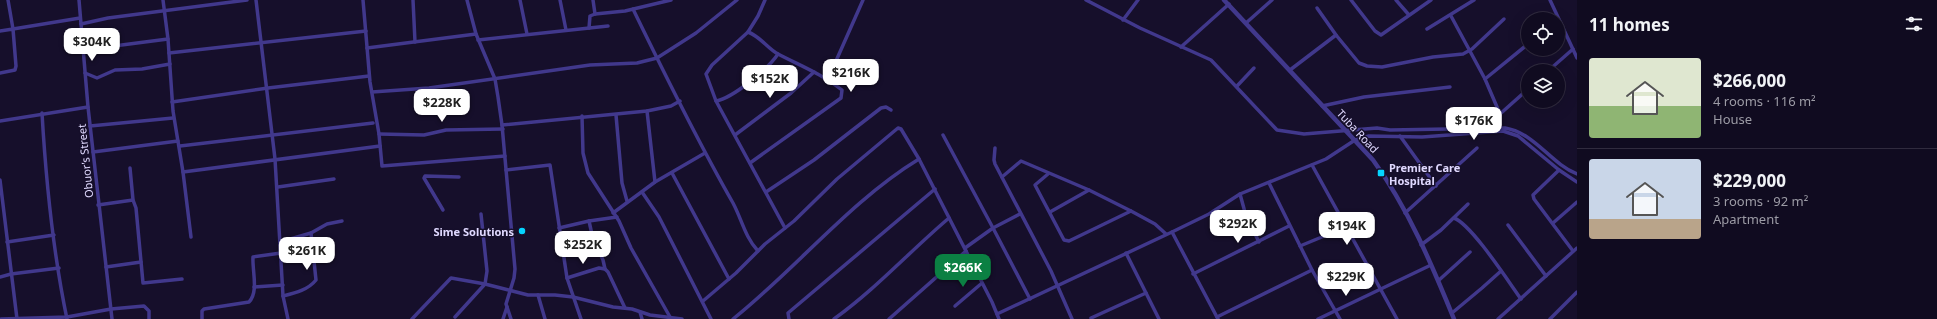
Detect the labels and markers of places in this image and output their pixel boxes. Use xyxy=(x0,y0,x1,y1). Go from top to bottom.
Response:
pin: $304K xyxy=(64,28,120,62)
pin: $216K xyxy=(823,59,879,93)
pin: $152K xyxy=(742,65,798,99)
pin: $228K xyxy=(414,89,470,123)
pin: $176K xyxy=(1446,107,1502,141)
place label: Premier Care Hospital xyxy=(1389,160,1461,188)
marker: Premier Care Hospital xyxy=(1376,168,1386,178)
pin: $292K xyxy=(1210,210,1266,244)
pin: $194K xyxy=(1319,212,1375,246)
place label: Sime Solutions xyxy=(434,224,514,239)
marker: Sime Solutions xyxy=(517,226,527,236)
pin: $252K xyxy=(555,231,611,265)
pin: $261K xyxy=(279,237,335,271)
pin: $266K xyxy=(935,254,991,288)
pin: $229K xyxy=(1318,263,1374,297)

